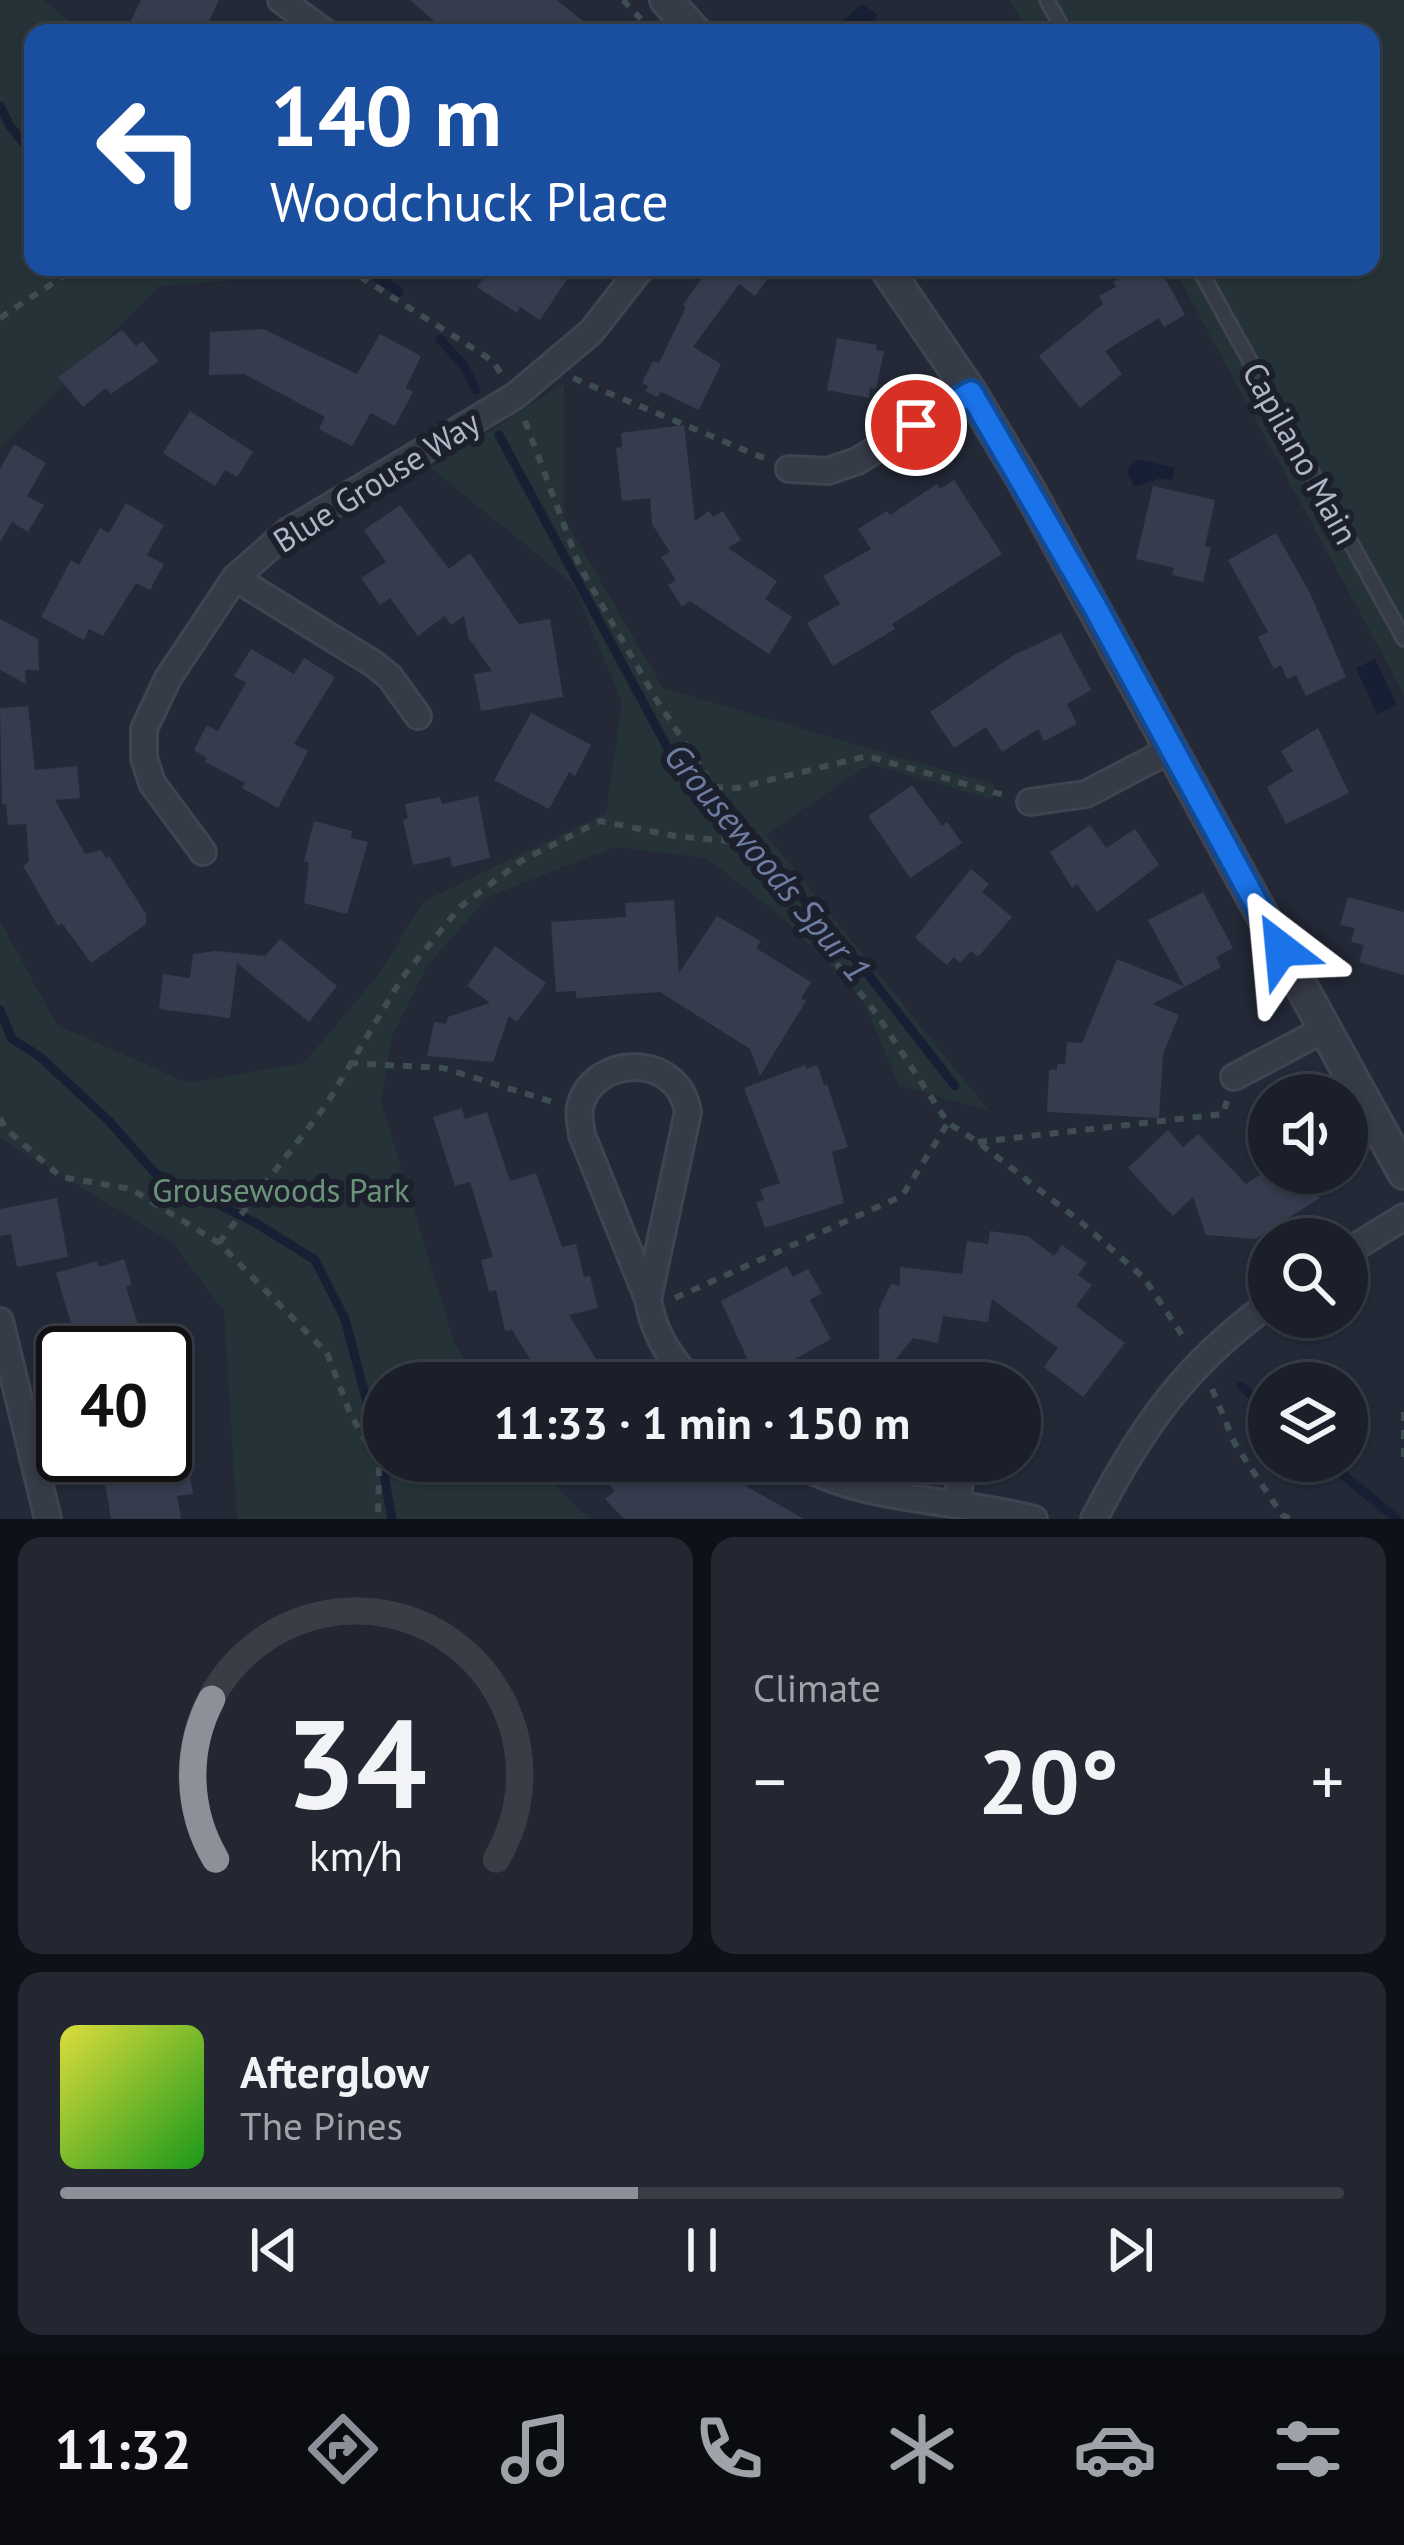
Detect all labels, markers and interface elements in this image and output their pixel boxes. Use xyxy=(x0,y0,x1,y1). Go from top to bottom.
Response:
text: 140 m xyxy=(270,60,502,169)
icon: left xyxy=(72,72,228,228)
text: Woodchuck Place xyxy=(270,166,669,236)
street label: Capilano Main xyxy=(1233,355,1369,551)
pin xyxy=(865,374,967,476)
icon: arrive xyxy=(883,392,949,458)
street label: Blue Grouse Way xyxy=(265,400,488,562)
water label: Grousewoods Spur 1 xyxy=(654,733,882,991)
position arrow xyxy=(1218,886,1344,1012)
map controls xyxy=(1248,1074,1368,1482)
button: sound xyxy=(1248,1074,1368,1194)
park label: Grousewoods Park xyxy=(152,1168,410,1211)
button: search xyxy=(1248,1218,1368,1338)
speed limit sign: 40 xyxy=(36,1326,192,1482)
button: layers xyxy=(1248,1362,1368,1482)
text: 11:33 · 1 min · 150 m xyxy=(494,1393,910,1451)
text: Climate xyxy=(753,1662,881,1713)
text: 34 xyxy=(285,1681,426,1842)
text: 20° xyxy=(978,1722,1119,1839)
text: − xyxy=(753,1738,786,1823)
text: + xyxy=(1311,1738,1344,1823)
text: km/h xyxy=(308,1826,403,1882)
text: Afterglow xyxy=(240,2042,429,2100)
text: The Pines xyxy=(240,2100,403,2151)
icon: previous xyxy=(241,2217,307,2283)
icon: pause xyxy=(669,2217,735,2283)
icon: next xyxy=(1097,2217,1163,2283)
icon: directions xyxy=(301,2407,385,2491)
icon: music xyxy=(494,2407,578,2491)
icon: phone xyxy=(687,2407,771,2491)
icon: climate xyxy=(880,2407,964,2491)
icon: car xyxy=(1073,2407,1157,2491)
icon: filters xyxy=(1266,2407,1350,2491)
text: 11:32 xyxy=(55,2414,192,2484)

